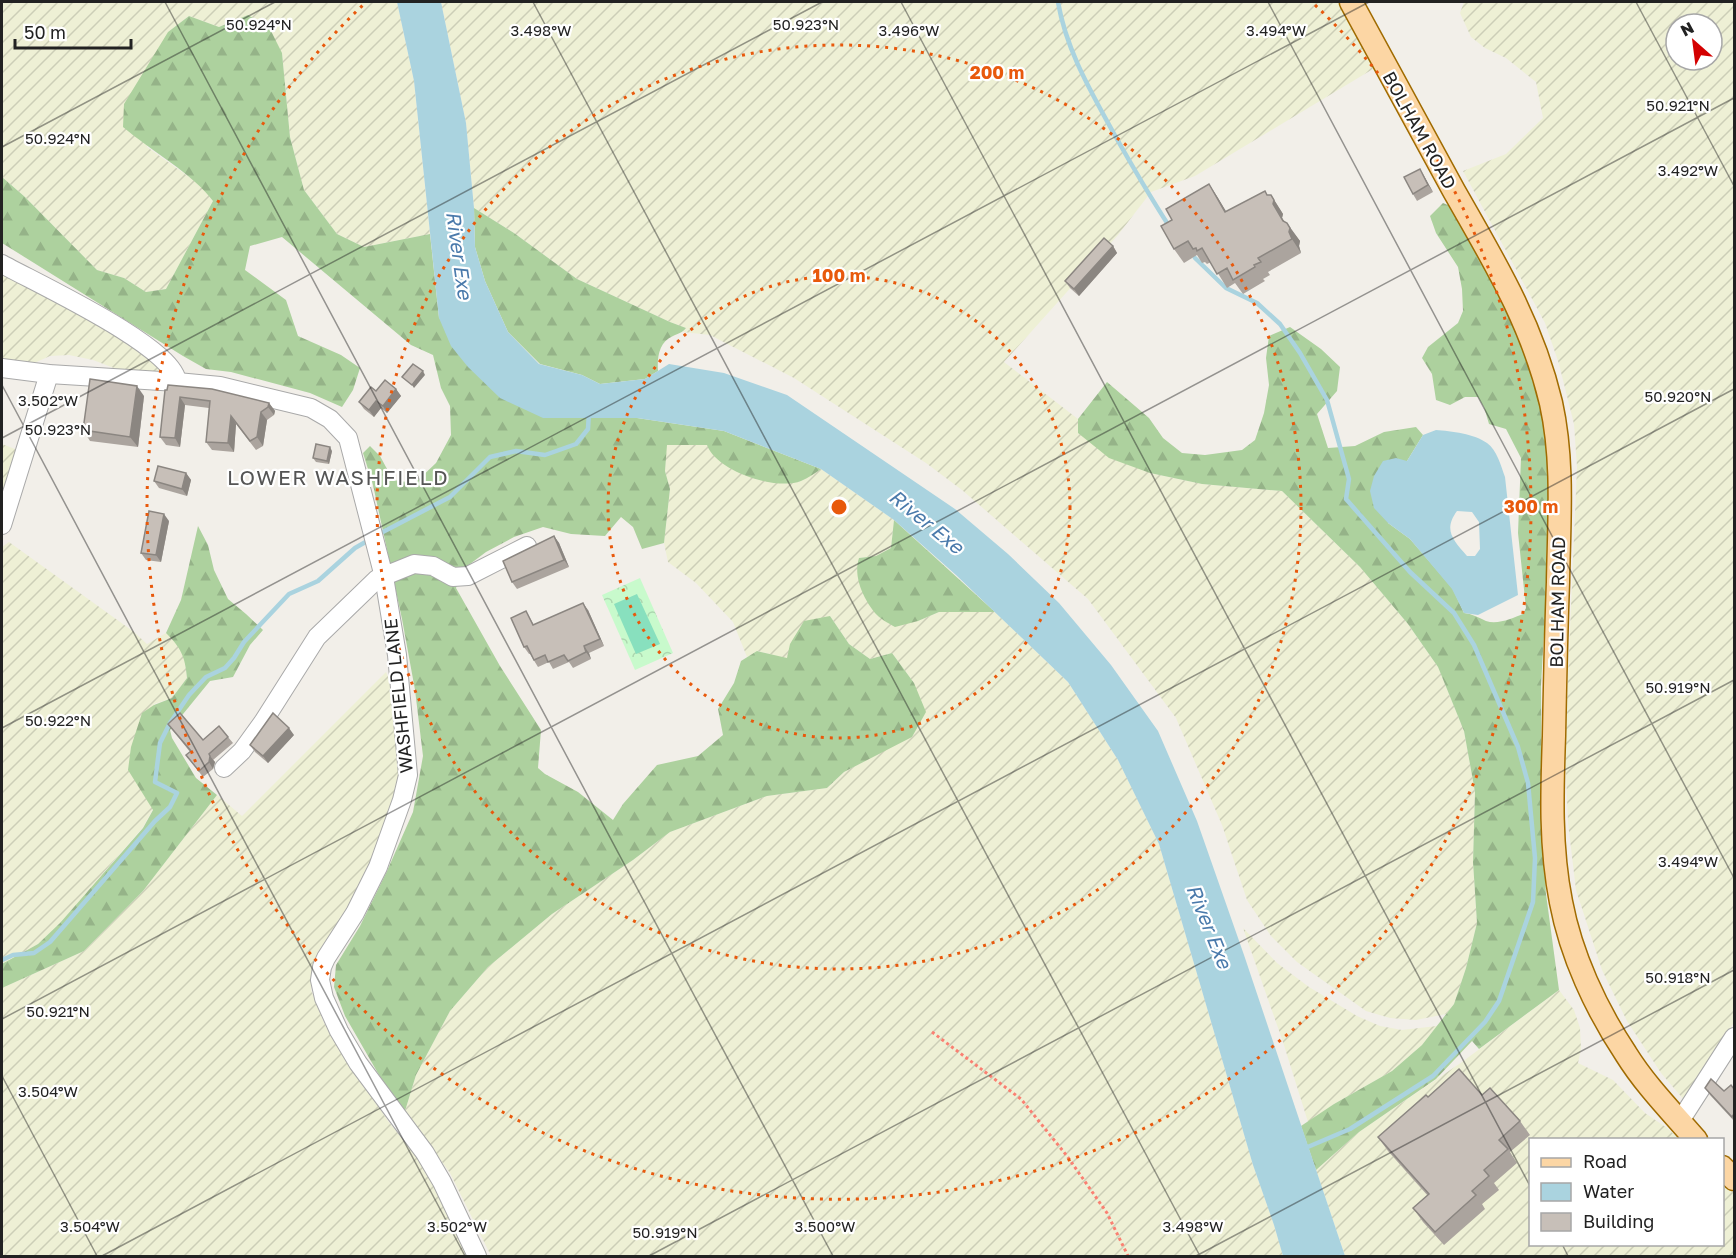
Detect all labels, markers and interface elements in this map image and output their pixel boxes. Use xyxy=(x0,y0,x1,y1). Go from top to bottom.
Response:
scale bar xyxy=(15,12,130,50)
north arrow xyxy=(1664,12,1724,72)
text: 50.924°N xyxy=(226,15,292,33)
text: 50.923°N xyxy=(773,15,839,33)
text: N xyxy=(1677,17,1697,40)
text: 50 m xyxy=(24,21,66,43)
text: 3.498°W xyxy=(511,21,571,39)
text: 3.496°W xyxy=(879,21,939,39)
text: 3.494°W xyxy=(1246,21,1306,39)
text: 200 m xyxy=(970,61,1024,83)
street label: BOLHAM ROAD xyxy=(1379,67,1461,193)
text: 50.921°N xyxy=(1646,96,1710,114)
text: 50.924°N xyxy=(25,129,91,147)
text: 3.492°W xyxy=(1658,161,1718,179)
water label: River Exe xyxy=(442,209,478,302)
text: 100 m xyxy=(813,264,865,286)
text: 50.920°N xyxy=(1645,387,1711,405)
text: 3.502°W xyxy=(18,391,78,409)
text: 50.923°N xyxy=(25,420,91,438)
district label: LOWER WASHFIELD xyxy=(227,464,449,490)
water label: River Exe xyxy=(885,484,970,559)
text: 300 m xyxy=(1504,495,1558,517)
centre of rings xyxy=(829,497,849,517)
street label: BOLHAM ROAD xyxy=(1545,536,1569,668)
street label: WASHFIELD LANE xyxy=(379,618,417,774)
text: 50.919°N xyxy=(1645,678,1711,696)
text: 50.922°N xyxy=(25,711,91,729)
text: 3.494°W xyxy=(1658,852,1718,870)
water label: River Exe xyxy=(1182,880,1238,973)
text: 50.918°N xyxy=(1645,968,1711,986)
text: 50.921°N xyxy=(26,1002,90,1020)
text: 3.504°W xyxy=(18,1082,78,1100)
legend xyxy=(1529,1138,1724,1246)
text: Road xyxy=(1583,1150,1627,1172)
text: Water xyxy=(1583,1180,1634,1202)
text: Building xyxy=(1583,1210,1654,1232)
text: 3.504°W xyxy=(60,1217,120,1235)
text: 3.502°W xyxy=(427,1217,487,1235)
text: 3.500°W xyxy=(795,1217,855,1235)
text: 3.498°W xyxy=(1163,1217,1223,1235)
text: 50.919°N xyxy=(632,1223,698,1241)

